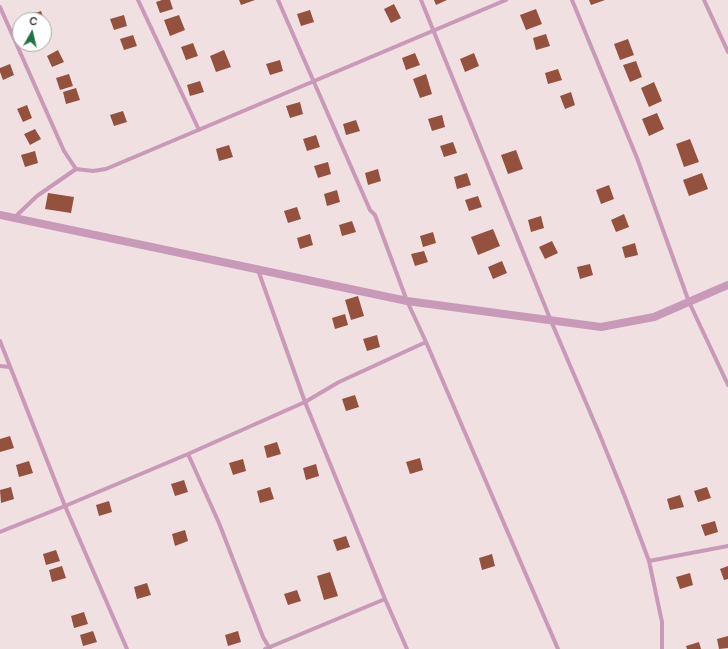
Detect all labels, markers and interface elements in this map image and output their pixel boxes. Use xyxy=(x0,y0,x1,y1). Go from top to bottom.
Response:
north arrow xyxy=(12,12,52,52)
text: С xyxy=(29,13,39,29)

